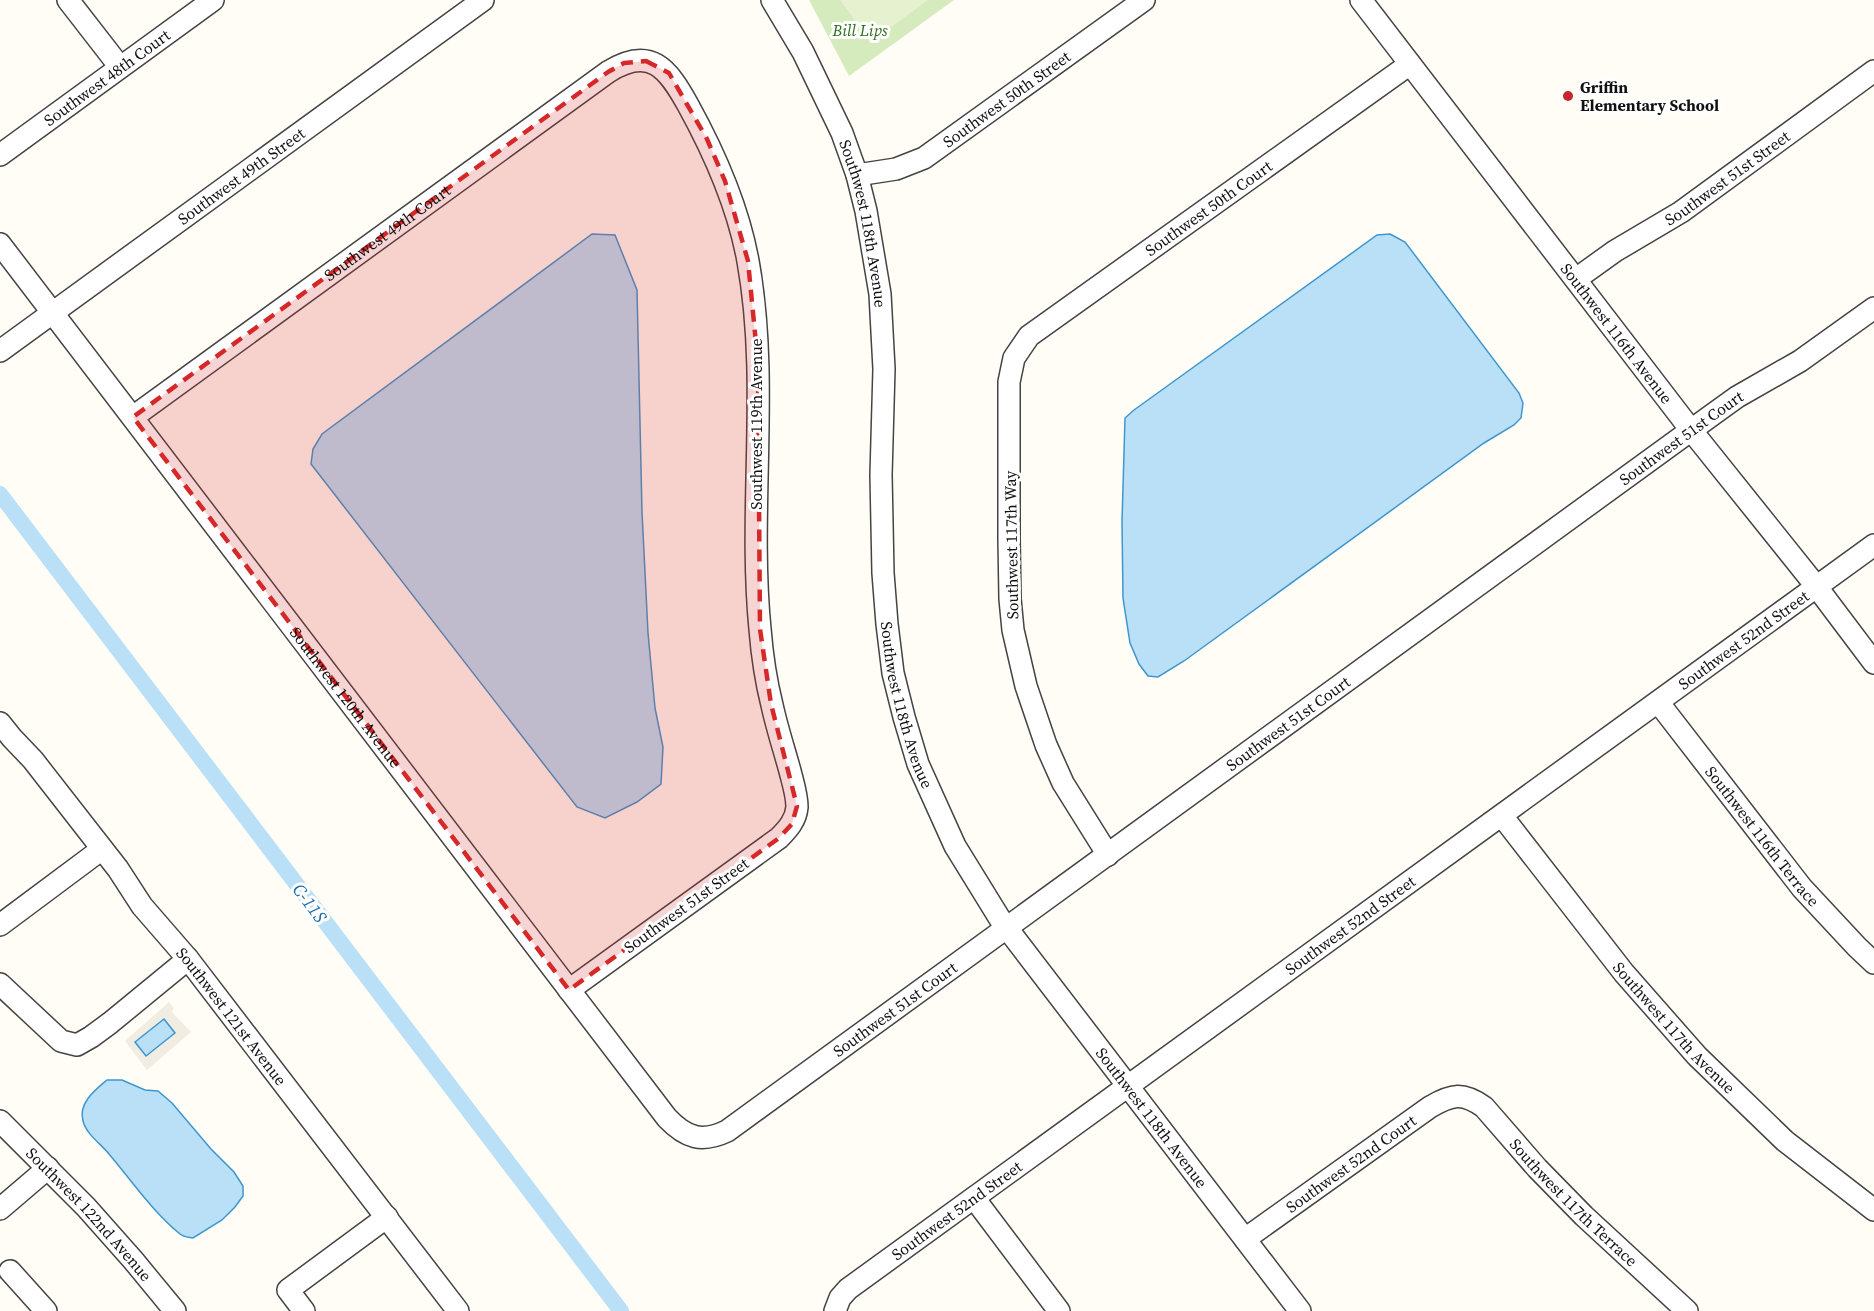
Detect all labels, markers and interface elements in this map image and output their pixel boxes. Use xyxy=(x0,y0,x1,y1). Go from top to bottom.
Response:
park label: Bill Lips xyxy=(831,19,888,41)
street label: Southwest 48th Court xyxy=(39,23,175,131)
street label: Southwest 50th Street xyxy=(938,45,1075,152)
place label: Griffin Elementary School xyxy=(1580,76,1719,116)
marker: Griffin Elementary School xyxy=(1561,89,1575,103)
street label: Southwest 49th Street xyxy=(173,122,310,230)
street label: Southwest 51st Street xyxy=(1660,125,1795,230)
street label: Southwest 118th Avenue xyxy=(834,137,892,308)
street label: Southwest 50th Court xyxy=(1140,155,1277,261)
street label: Southwest 49th Court xyxy=(319,179,455,286)
street label: Southwest 116th Avenue xyxy=(1556,258,1678,408)
street label: Southwest 119th Avenue xyxy=(745,338,767,510)
street label: Southwest 51st Court xyxy=(1614,384,1748,490)
street label: Southwest 117th Way xyxy=(999,470,1023,620)
street label: Southwest 52nd Street xyxy=(1674,584,1814,695)
street label: Southwest 118th Avenue xyxy=(876,620,938,792)
street label: Southwest 120th Avenue xyxy=(285,622,407,772)
street label: Southwest 51st Court xyxy=(1221,670,1355,776)
street label: Southwest 116th Terrace xyxy=(1700,761,1825,911)
street label: Southwest 51st Street xyxy=(619,852,754,958)
street label: Southwest 52nd Street xyxy=(1280,870,1420,980)
water label: C-11S xyxy=(287,878,333,928)
street label: Southwest 121st Avenue xyxy=(171,942,292,1090)
street label: Southwest 51st Court xyxy=(828,956,962,1062)
street label: Southwest 117th Avenue xyxy=(1608,957,1740,1098)
street label: Southwest 118th Avenue xyxy=(1091,1043,1213,1192)
street label: Southwest 52nd Court xyxy=(1281,1109,1421,1218)
street label: Southwest 117th Terrace xyxy=(1505,1133,1643,1271)
street label: Southwest 122nd Avenue xyxy=(21,1142,157,1286)
street label: Southwest 52nd Street xyxy=(887,1155,1027,1265)

